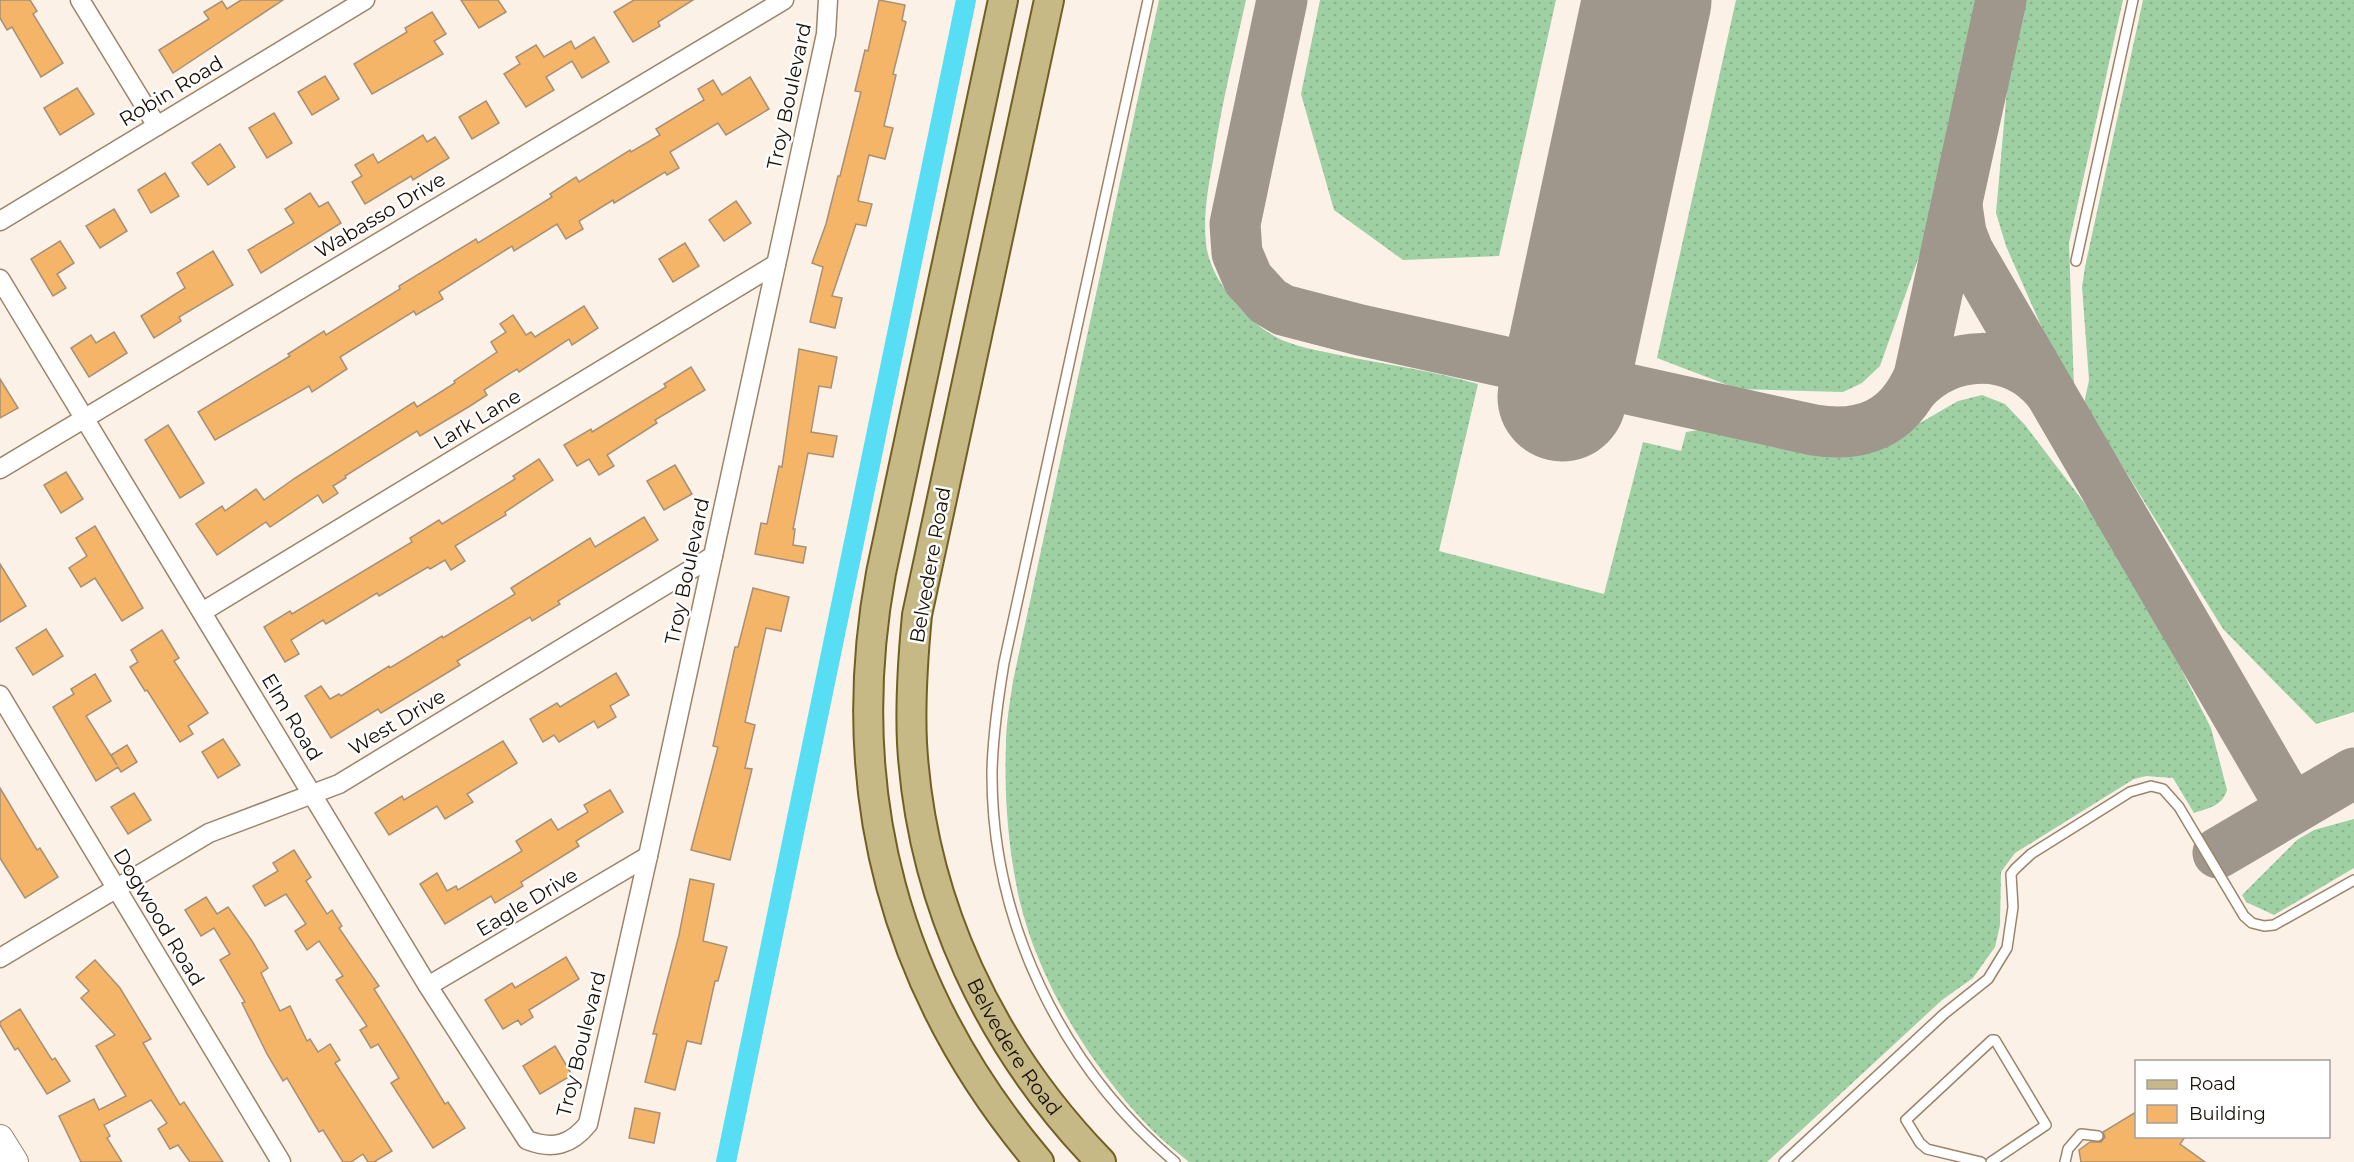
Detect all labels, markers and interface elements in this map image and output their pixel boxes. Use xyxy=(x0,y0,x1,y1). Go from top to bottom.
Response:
street label: Troy Boulevard xyxy=(762,21,816,171)
street label: Robin Road xyxy=(115,51,227,131)
street label: Wabasso Drive xyxy=(310,167,450,263)
street label: Lark Lane xyxy=(429,384,525,454)
street label: Belvedere Road xyxy=(904,485,956,645)
street label: Troy Boulevard xyxy=(660,496,714,646)
street label: Elm Road xyxy=(257,669,327,765)
street label: West Drive xyxy=(344,684,450,760)
street label: Dogwood Road xyxy=(108,844,210,990)
street label: Eagle Drive xyxy=(472,862,582,942)
street label: Troy Boulevard xyxy=(551,969,611,1119)
street label: Belvedere Road xyxy=(962,974,1067,1120)
legend xyxy=(2135,1060,2330,1138)
text: Road xyxy=(2189,1073,2236,1095)
text: Building xyxy=(2189,1103,2266,1125)

